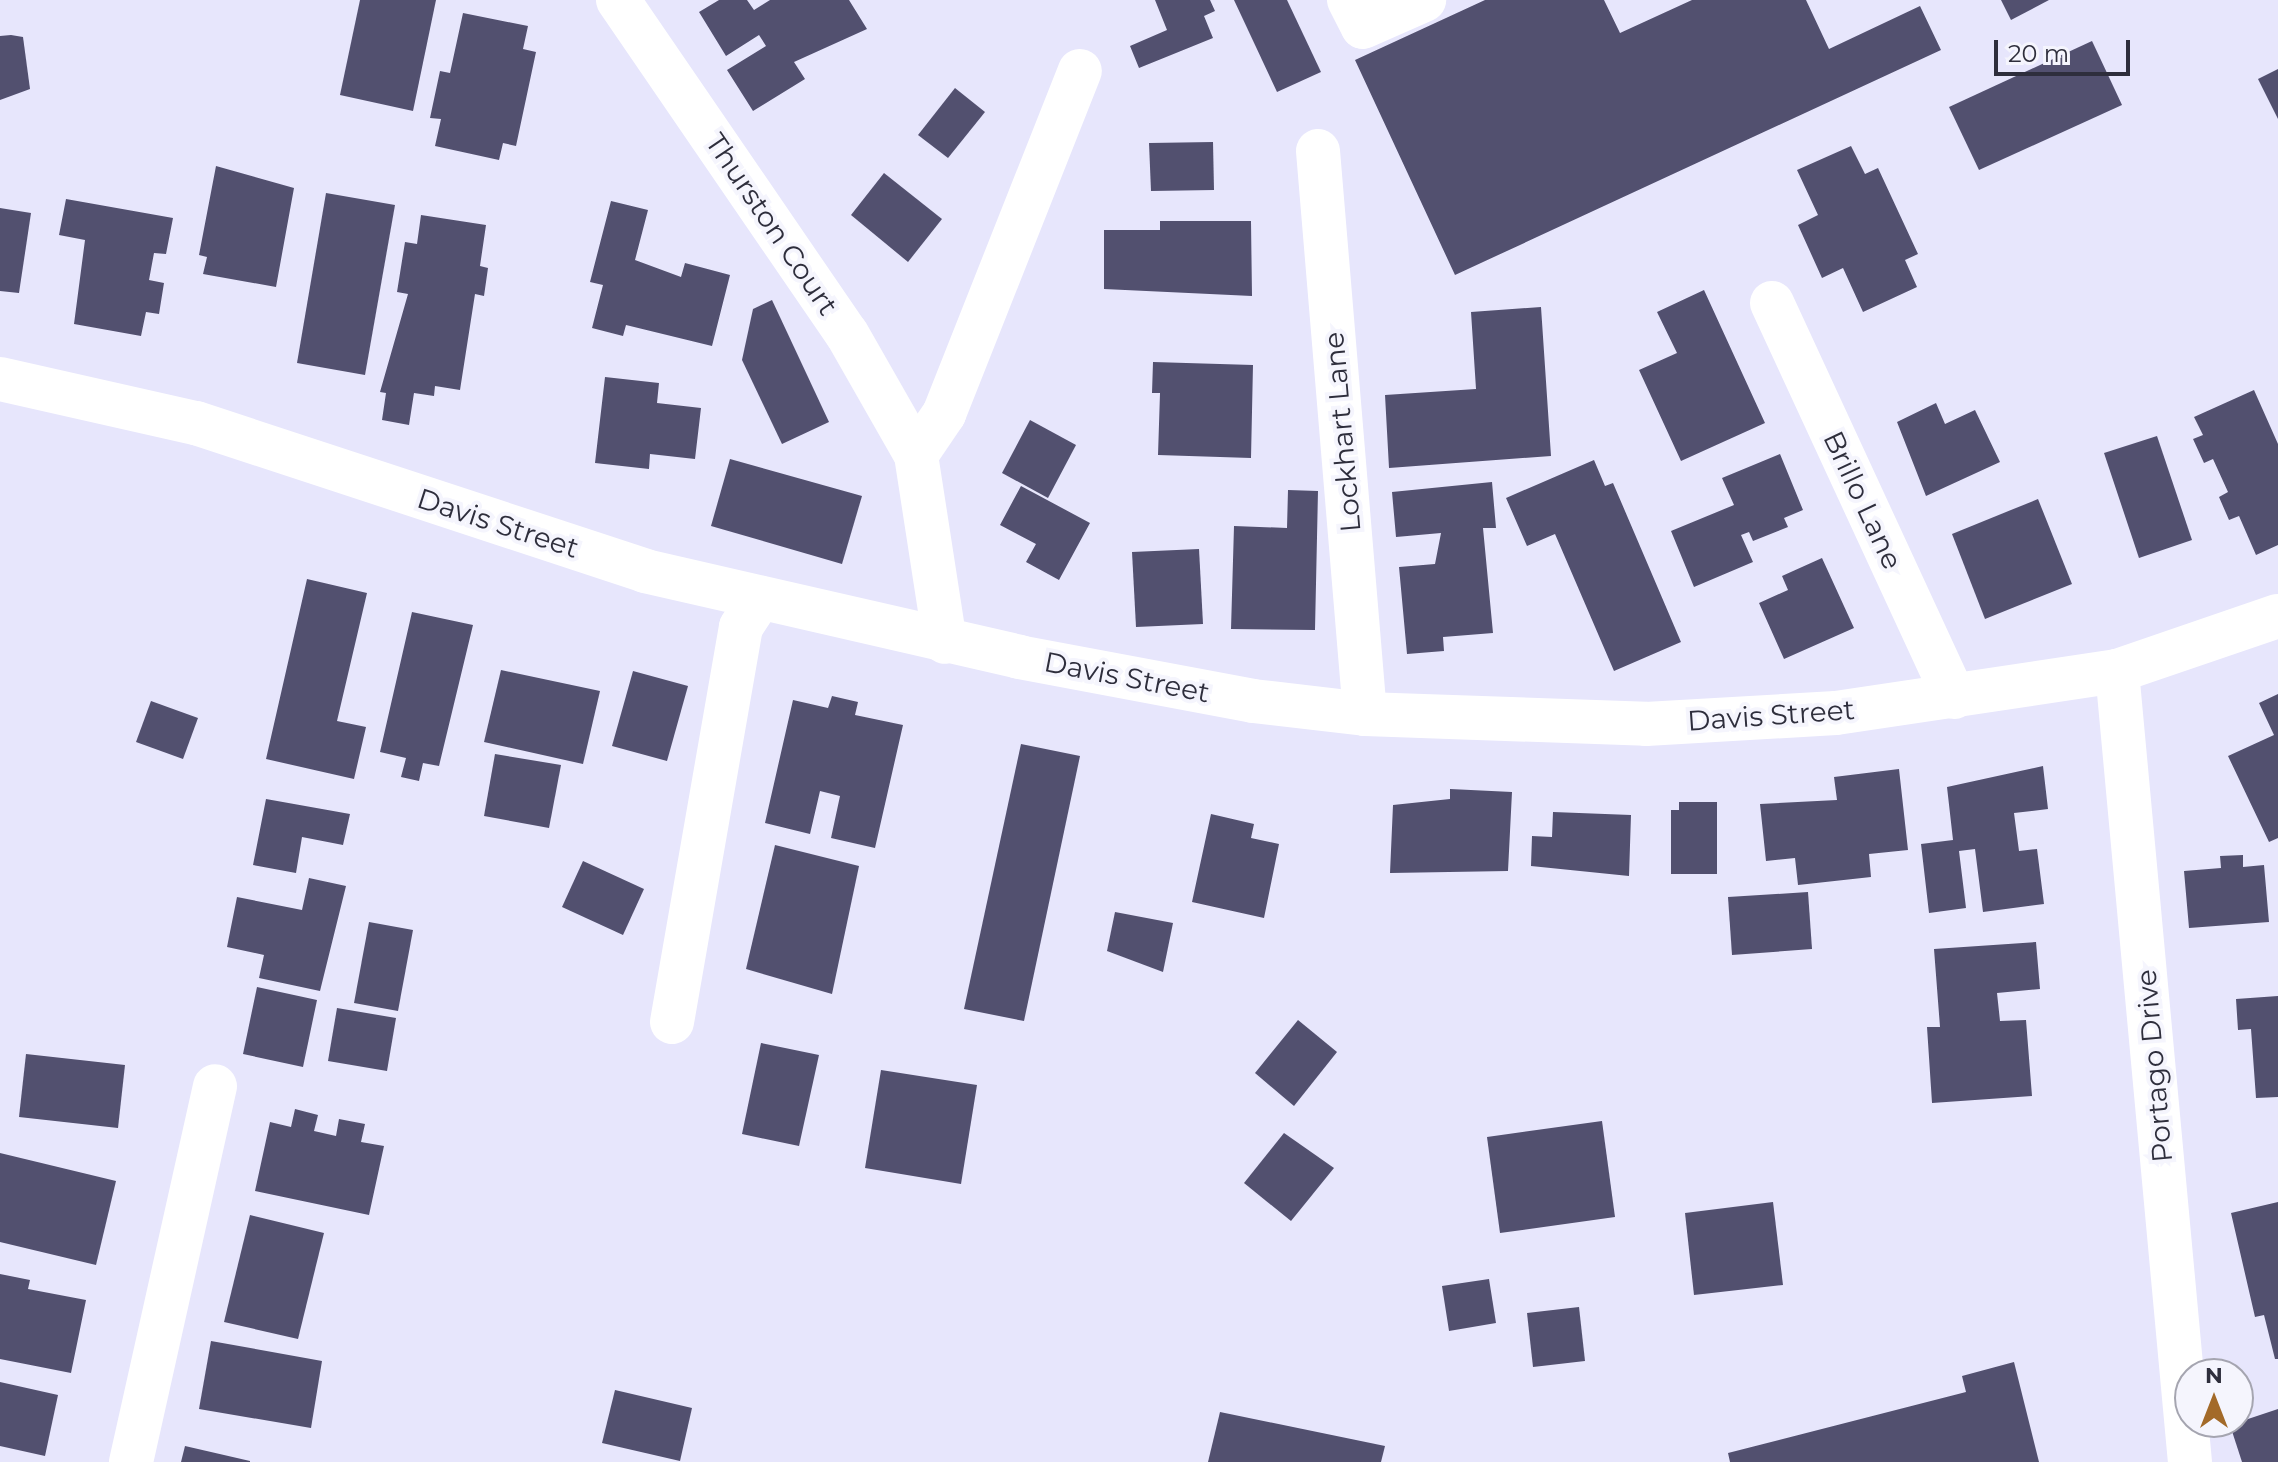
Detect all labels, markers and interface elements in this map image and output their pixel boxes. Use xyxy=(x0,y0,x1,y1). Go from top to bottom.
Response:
scale bar xyxy=(1998,24,2134,74)
text: 20 m xyxy=(2008,39,2069,68)
street label: Thurston Court xyxy=(699,127,845,321)
street label: Lockhart Lane xyxy=(1317,331,1367,533)
street label: Brillo Lane xyxy=(1816,426,1910,574)
street label: Davis Street xyxy=(413,481,583,565)
street label: Davis Street xyxy=(1041,645,1213,709)
street label: Davis Street xyxy=(1686,692,1856,738)
street label: Portago Drive xyxy=(2129,968,2179,1164)
north arrow xyxy=(2174,1358,2254,1438)
text: N xyxy=(2205,1362,2223,1389)

